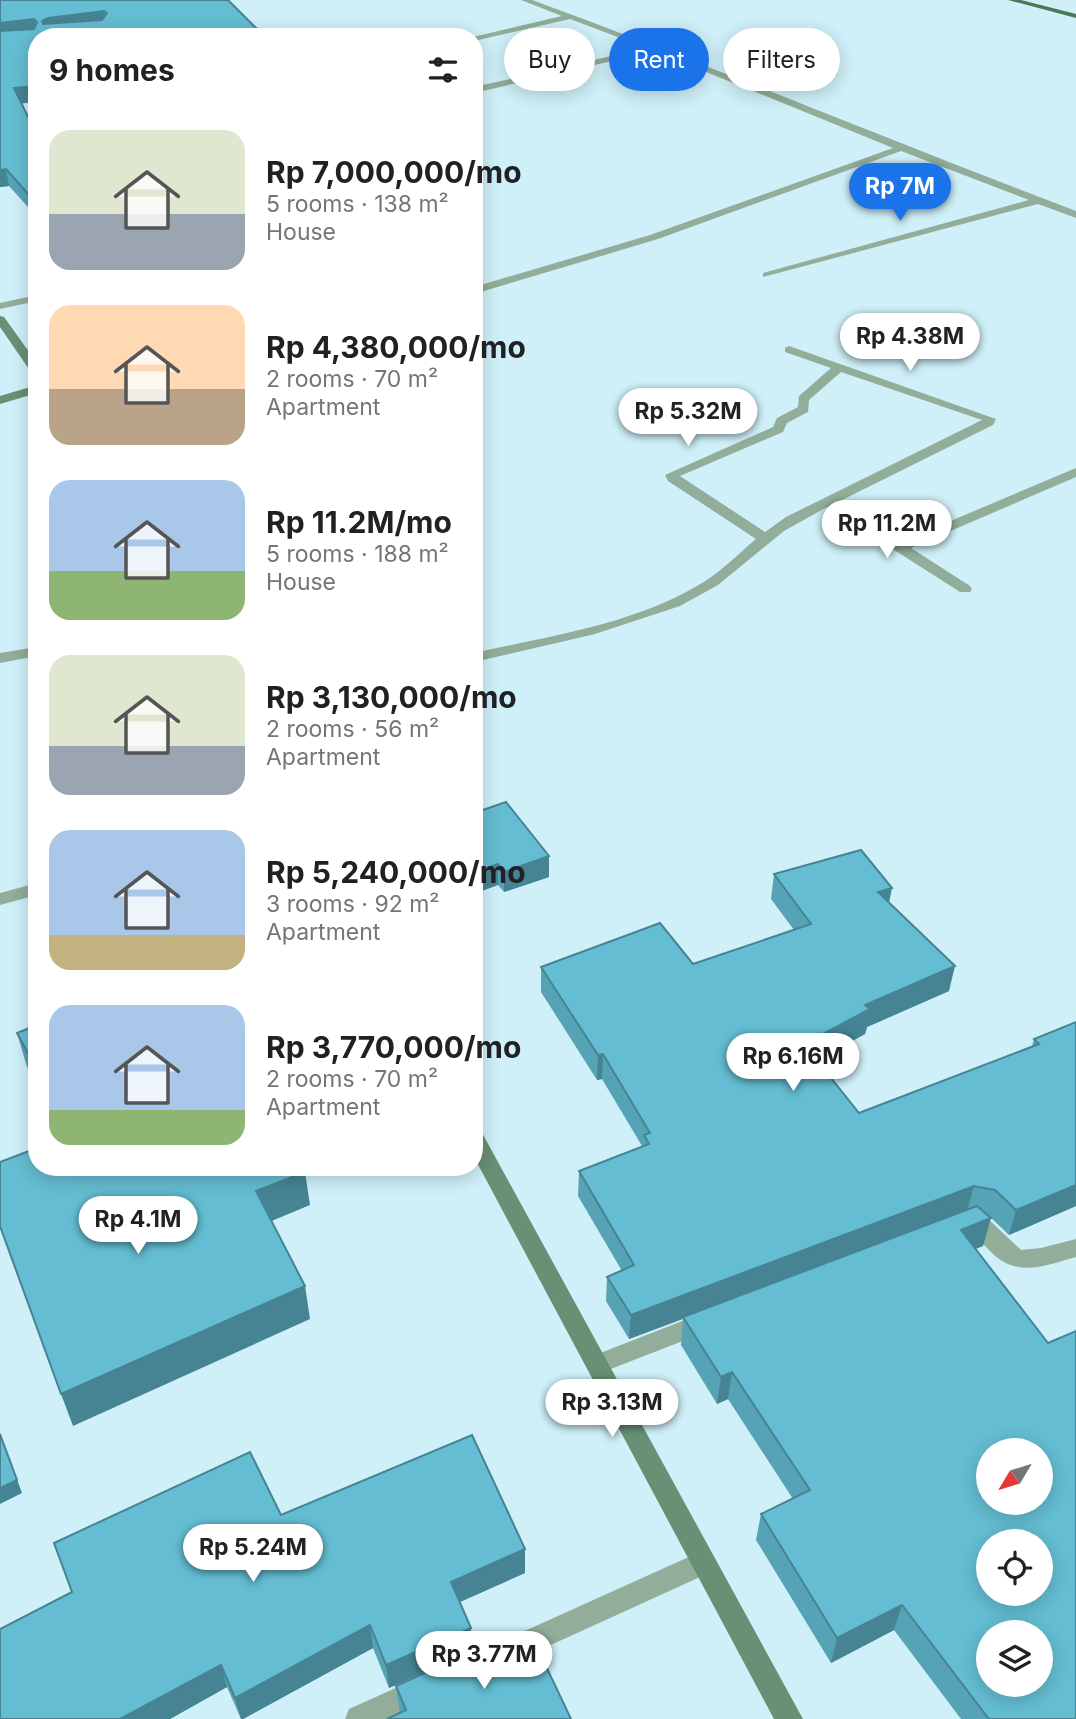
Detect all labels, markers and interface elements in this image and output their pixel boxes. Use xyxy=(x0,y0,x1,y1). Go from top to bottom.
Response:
chip: Buy xyxy=(504,28,595,91)
chip: Rent xyxy=(609,28,709,91)
chip: Filters xyxy=(723,28,840,91)
icon: filters xyxy=(424,51,462,89)
text: 9 homes xyxy=(49,52,175,88)
text: Rp 7,000,000/mo xyxy=(266,154,522,190)
icon: home xyxy=(105,158,189,242)
pin: Rp 7M xyxy=(851,164,949,223)
text: Rp 7M xyxy=(865,172,935,200)
text: 5 rooms · 138 m² xyxy=(266,190,449,218)
text: House xyxy=(266,218,336,246)
pin: Rp 4.38M xyxy=(838,314,982,373)
text: Rp 4.38M xyxy=(856,322,964,350)
text: Rp 4,380,000/mo xyxy=(266,329,526,365)
icon: home xyxy=(105,333,189,417)
text: 2 rooms · 70 m² xyxy=(266,365,438,393)
pin: Rp 5.32M xyxy=(616,388,760,448)
text: Apartment xyxy=(266,393,380,421)
text: Rp 5.32M xyxy=(634,397,742,425)
pin: Rp 11.2M xyxy=(815,500,959,560)
text: Rp 11.2M/mo xyxy=(266,504,452,540)
icon: home xyxy=(105,508,189,592)
text: Rp 11.2M xyxy=(838,509,936,537)
text: 5 rooms · 188 m² xyxy=(266,540,449,568)
text: House xyxy=(266,568,336,596)
text: Rp 3,130,000/mo xyxy=(266,679,517,715)
icon: home xyxy=(105,683,189,767)
text: 2 rooms · 56 m² xyxy=(266,715,439,743)
text: Apartment xyxy=(266,743,380,771)
text: Rp 5,240,000/mo xyxy=(266,854,526,890)
icon: home xyxy=(105,858,189,942)
text: 3 rooms · 92 m² xyxy=(266,890,439,918)
text: Apartment xyxy=(266,918,380,946)
text: Rp 3,770,000/mo xyxy=(266,1029,521,1065)
icon: home xyxy=(105,1033,189,1117)
pin: Rp 6.16M xyxy=(721,1034,865,1093)
text: Rp 6.16M xyxy=(742,1042,844,1070)
text: 2 rooms · 70 m² xyxy=(266,1065,438,1093)
text: Apartment xyxy=(266,1093,380,1121)
pin: Rp 4.1M xyxy=(73,1196,203,1256)
text: Rp 4.1M xyxy=(95,1205,181,1233)
pin: Rp 3.13M xyxy=(540,1380,684,1439)
text: Rp 3.13M xyxy=(561,1388,663,1416)
north arrow xyxy=(976,1438,1054,1516)
map controls xyxy=(976,1438,1053,1697)
pin: Rp 5.24M xyxy=(181,1524,325,1584)
button: locate xyxy=(976,1529,1053,1606)
text: Rp 5.24M xyxy=(199,1533,307,1561)
button: layers xyxy=(976,1620,1053,1697)
pin: Rp 3.77M xyxy=(412,1632,556,1691)
text: Rp 3.77M xyxy=(431,1640,537,1668)

